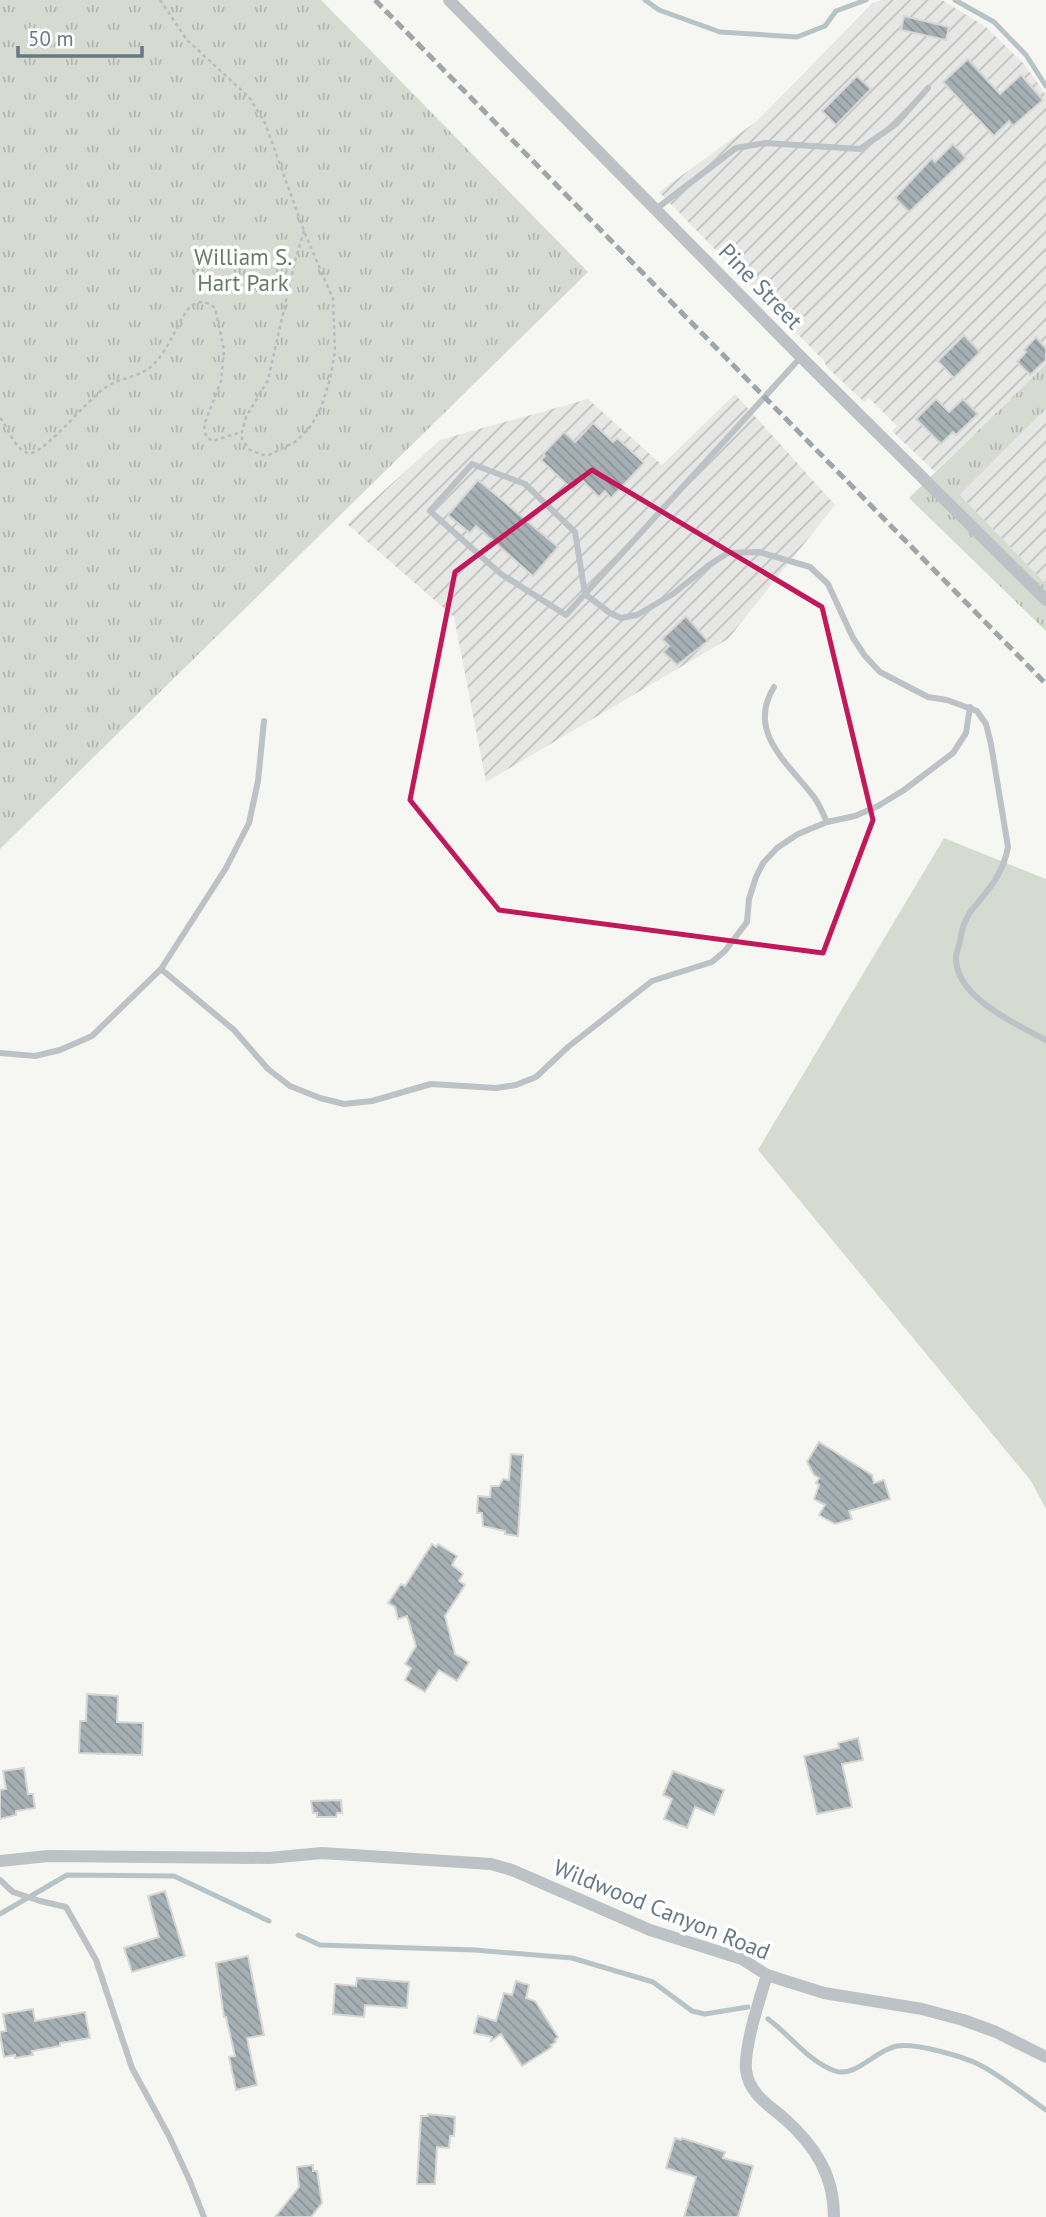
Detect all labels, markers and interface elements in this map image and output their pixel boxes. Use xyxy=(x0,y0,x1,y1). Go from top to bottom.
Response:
scale bar xyxy=(18,14,142,58)
text: 50 m xyxy=(28,25,74,52)
street label: Pine Street xyxy=(713,237,809,335)
park label: William S. Hart Park xyxy=(194,242,292,297)
street label: Wildwood Canyon Road xyxy=(549,1852,775,1966)

